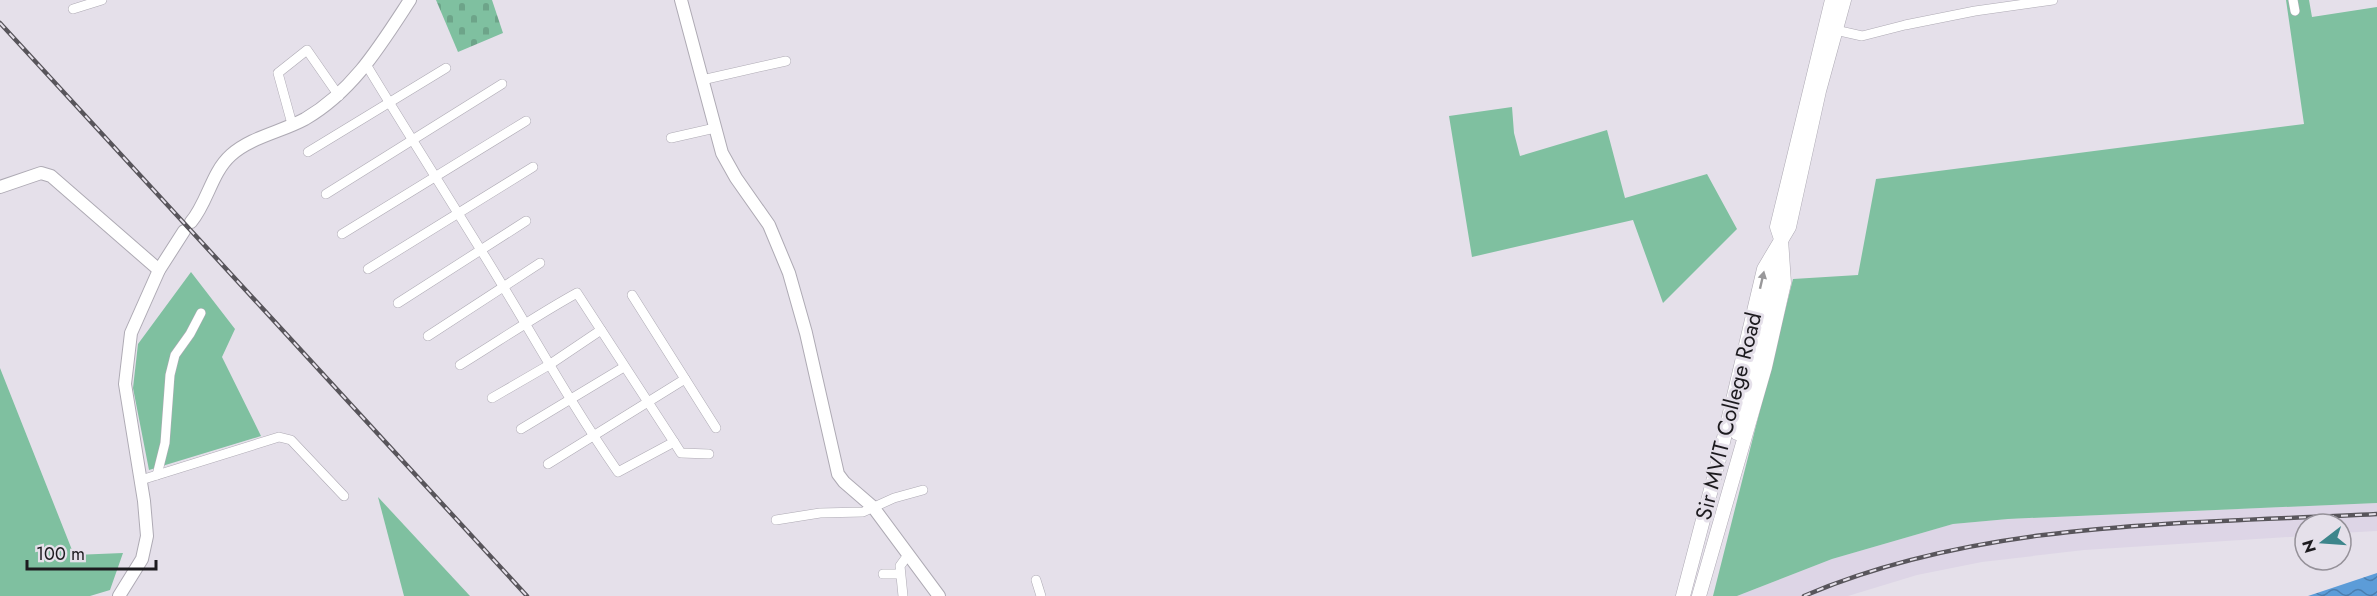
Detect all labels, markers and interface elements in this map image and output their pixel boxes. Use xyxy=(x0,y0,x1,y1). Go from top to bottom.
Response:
one-way arrow xyxy=(1757,270,1767,289)
street label: Sir MVIT College Road xyxy=(1687,309,1769,523)
north arrow xyxy=(2293,512,2353,572)
scale bar xyxy=(27,533,156,571)
text: N xyxy=(2296,537,2322,556)
text: 100 m xyxy=(36,541,85,567)

